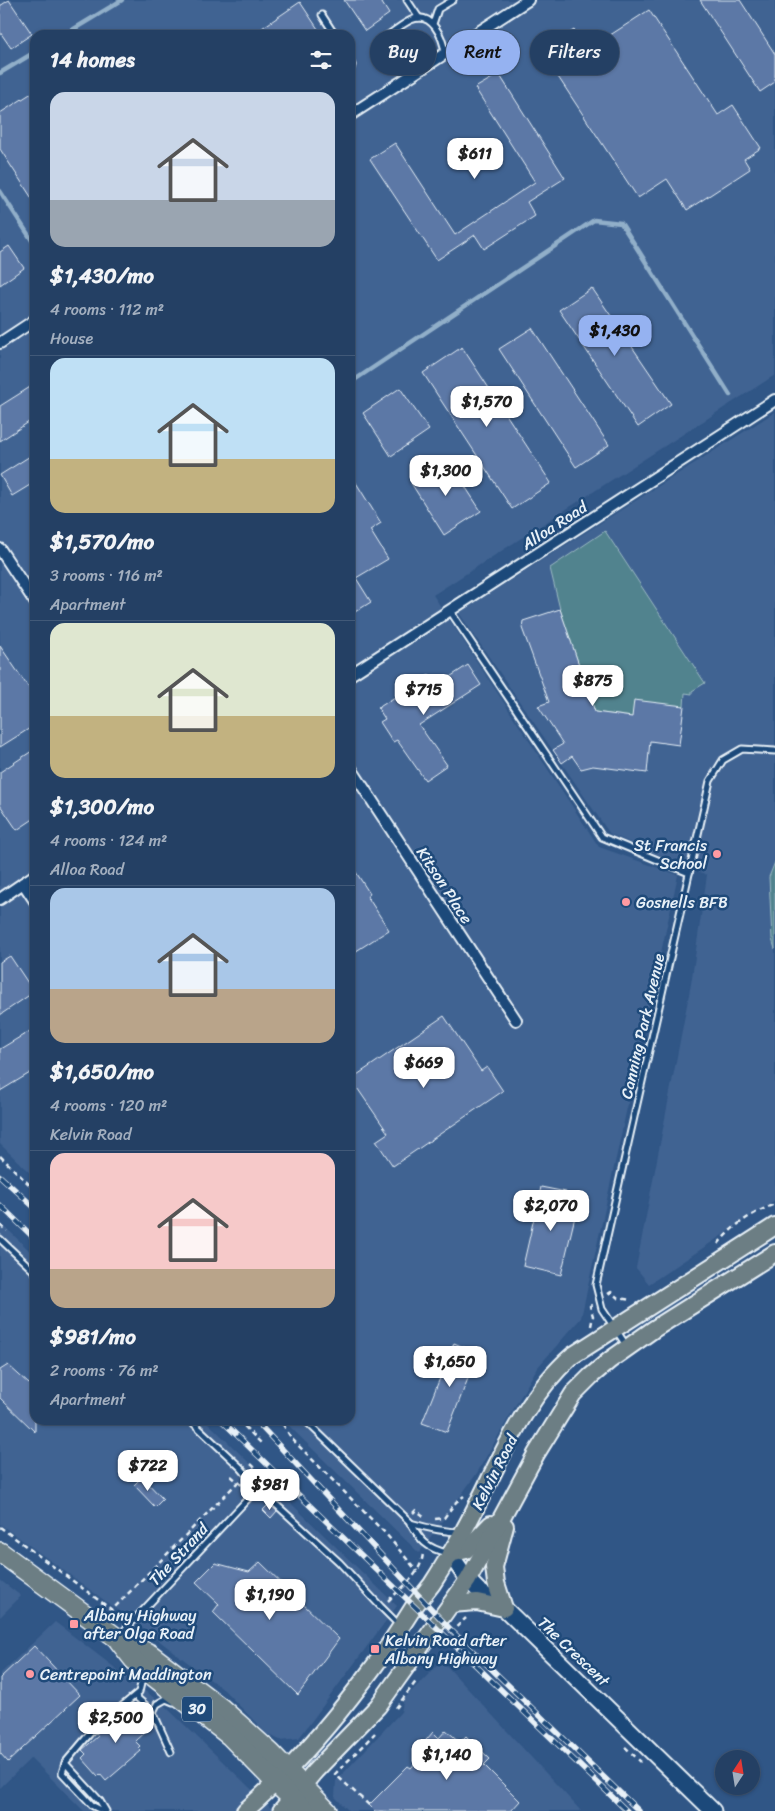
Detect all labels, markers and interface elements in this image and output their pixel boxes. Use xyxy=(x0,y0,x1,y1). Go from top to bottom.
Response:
chip: Buy xyxy=(370,30,436,75)
chip: Rent xyxy=(446,30,520,75)
chip: Filters xyxy=(530,30,619,75)
text: 14 homes xyxy=(50,41,135,79)
icon: filters xyxy=(307,46,335,74)
icon: home xyxy=(148,125,238,215)
pin: $611 xyxy=(445,138,505,180)
text: $611 xyxy=(458,139,492,168)
text: $1,430/mo xyxy=(50,257,154,295)
text: 4 rooms · 112 m² xyxy=(50,295,164,324)
pin: $1,430 xyxy=(574,314,656,357)
text: $1,430 xyxy=(590,316,640,345)
text: House xyxy=(50,324,93,353)
pin: $1,570 xyxy=(446,386,528,428)
text: $1,570 xyxy=(462,387,512,416)
icon: home xyxy=(148,390,238,480)
pin: $1,300 xyxy=(405,454,487,497)
text: $1,300 xyxy=(421,456,471,485)
street label: Alloa Road xyxy=(514,492,595,558)
text: $1,570/mo xyxy=(50,523,154,561)
text: 3 rooms · 116 m² xyxy=(50,561,163,590)
text: Apartment xyxy=(50,590,126,619)
icon: home xyxy=(148,655,238,745)
pin: $875 xyxy=(563,664,623,707)
text: $875 xyxy=(573,666,613,695)
pin: $715 xyxy=(394,674,454,716)
text: $715 xyxy=(406,675,442,704)
text: $1,300/mo xyxy=(50,788,154,826)
text: 4 rooms · 124 m² xyxy=(50,826,167,855)
place label: St Francis School xyxy=(634,831,708,878)
street label: Kitson Place xyxy=(408,840,481,930)
marker: St Francis School xyxy=(711,848,723,860)
text: Alloa Road xyxy=(50,855,124,884)
place label: Gosnells BFB xyxy=(636,888,728,917)
marker: Gosnells BFB xyxy=(620,896,632,908)
icon: home xyxy=(148,920,238,1010)
street label: Canning Park Avenue xyxy=(612,950,673,1102)
pin: $669 xyxy=(394,1046,454,1089)
text: $669 xyxy=(405,1048,443,1077)
text: $1,650/mo xyxy=(50,1053,154,1091)
text: 4 rooms · 120 m² xyxy=(50,1091,167,1120)
text: Kelvin Road xyxy=(50,1120,131,1149)
icon: home xyxy=(148,1185,238,1275)
pin: $2,070 xyxy=(510,1190,592,1232)
text: $2,070 xyxy=(524,1191,578,1220)
text: $981/mo xyxy=(50,1318,136,1356)
pin: $1,650 xyxy=(409,1346,491,1388)
text: $1,650 xyxy=(425,1347,475,1376)
text: 2 rooms · 76 m² xyxy=(50,1356,159,1385)
text: Apartment xyxy=(50,1385,126,1414)
street label: Kelvin Road xyxy=(463,1428,527,1515)
pin: $722 xyxy=(118,1450,178,1492)
text: $722 xyxy=(129,1451,167,1480)
pin: $981 xyxy=(240,1468,300,1511)
text: $981 xyxy=(251,1470,289,1499)
street label: The Strand xyxy=(141,1515,217,1593)
pin: $1,190 xyxy=(229,1578,311,1621)
text: $1,190 xyxy=(246,1580,294,1609)
place label: Albany Highway after Olga Road xyxy=(83,1601,197,1648)
street label: The Crescent xyxy=(531,1609,617,1694)
marker: Albany Highway after Olga Road xyxy=(68,1618,80,1630)
place label: Kelvin Road after Albany Highway xyxy=(384,1626,508,1673)
marker: Kelvin Road after Albany Highway xyxy=(369,1643,381,1655)
place label: Centrepoint Maddington xyxy=(40,1660,212,1689)
marker: Centrepoint Maddington xyxy=(24,1668,36,1680)
road number: 30 xyxy=(182,1696,212,1722)
pin: $2,500 xyxy=(75,1702,157,1744)
text: $2,500 xyxy=(89,1703,143,1732)
pin: $1,140 xyxy=(406,1738,488,1781)
text: $1,140 xyxy=(423,1740,471,1769)
north arrow xyxy=(715,1750,760,1795)
map controls xyxy=(715,1750,760,1795)

